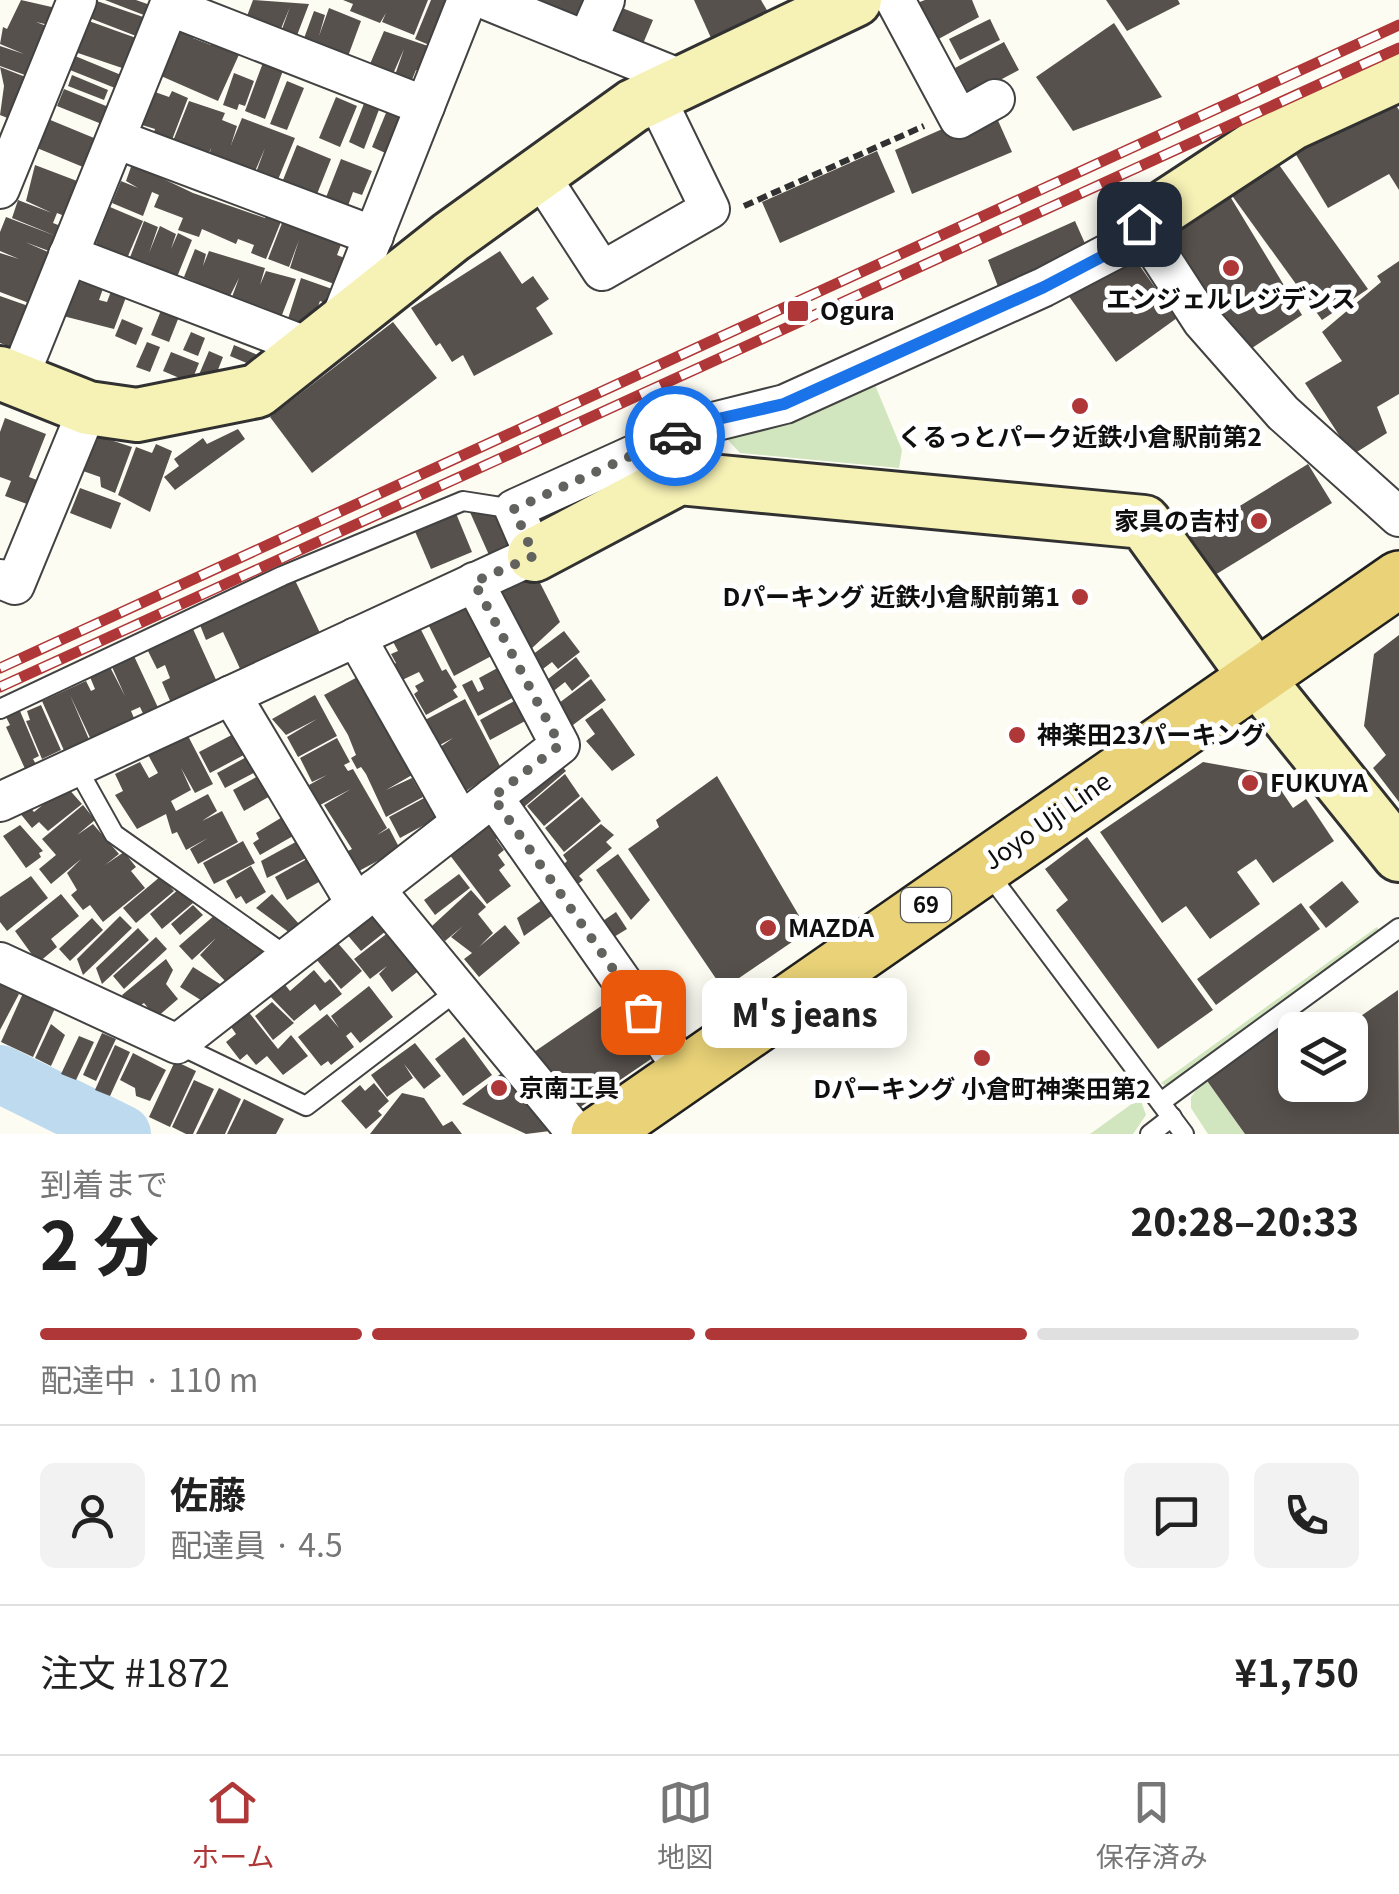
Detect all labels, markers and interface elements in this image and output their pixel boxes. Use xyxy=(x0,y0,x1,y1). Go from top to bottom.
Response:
pin xyxy=(1097,182,1182,267)
icon: home xyxy=(1112,197,1167,252)
marker: エンジェルレジデンス xyxy=(1220,257,1242,279)
place label: エンジェルレジデンス xyxy=(1106,279,1356,315)
place label: Ogura xyxy=(820,291,895,327)
marker: Ogura xyxy=(785,298,811,324)
courier xyxy=(625,386,725,486)
marker: くるっとパーク近鉄小倉駅前第2 xyxy=(1069,395,1091,417)
icon: car xyxy=(648,409,703,464)
place label: くるっとパーク近鉄小倉駅前第2 xyxy=(898,417,1262,453)
place label: 家具の吉村 xyxy=(1114,501,1239,537)
marker: 家具の吉村 xyxy=(1248,510,1270,532)
place label: Dパーキング 近鉄小倉駅前第1 xyxy=(722,577,1060,613)
marker: Dパーキング 近鉄小倉駅前第1 xyxy=(1069,586,1091,608)
place label: 神楽田23パーキング xyxy=(1037,715,1266,751)
marker: 神楽田23パーキング xyxy=(1006,724,1028,746)
street label: Joyo Uji Line xyxy=(975,762,1117,877)
place label: FUKUYA xyxy=(1270,763,1369,799)
marker: FUKUYA xyxy=(1239,772,1261,794)
road number: 69 xyxy=(901,888,951,922)
place label: MAZDA xyxy=(788,908,875,944)
marker: MAZDA xyxy=(757,917,779,939)
pin xyxy=(601,970,686,1055)
callout: M's jeans xyxy=(703,977,908,1047)
icon: bag xyxy=(616,985,671,1040)
text: M's jeans xyxy=(731,990,878,1036)
map controls xyxy=(1278,1012,1368,1102)
button: layers xyxy=(1278,1012,1368,1102)
marker: Dパーキング 小倉町神楽田第2 xyxy=(971,1047,993,1069)
place label: 京南工具 xyxy=(519,1068,619,1104)
place label: Dパーキング 小倉町神楽田第2 xyxy=(813,1069,1151,1105)
marker: 京南工具 xyxy=(488,1077,510,1099)
text: 到着まで xyxy=(40,1159,168,1205)
text: 20:28–20:33 xyxy=(1130,1192,1359,1247)
text: 2 分 xyxy=(40,1195,159,1289)
text: 配達中 · 110 m xyxy=(40,1355,258,1401)
button: person xyxy=(40,1463,145,1568)
button: chat xyxy=(1124,1463,1229,1568)
button: phone xyxy=(1254,1463,1359,1568)
text: 佐藤 xyxy=(170,1465,246,1520)
text: 配達員 · 4.5 xyxy=(170,1520,343,1566)
text: 注文 #1872 xyxy=(40,1643,230,1698)
text: ¥1,750 xyxy=(1235,1643,1359,1698)
tab: ホーム xyxy=(191,1775,274,1875)
tab: 地図 xyxy=(657,1775,713,1875)
tab: 保存済み xyxy=(1096,1775,1208,1875)

